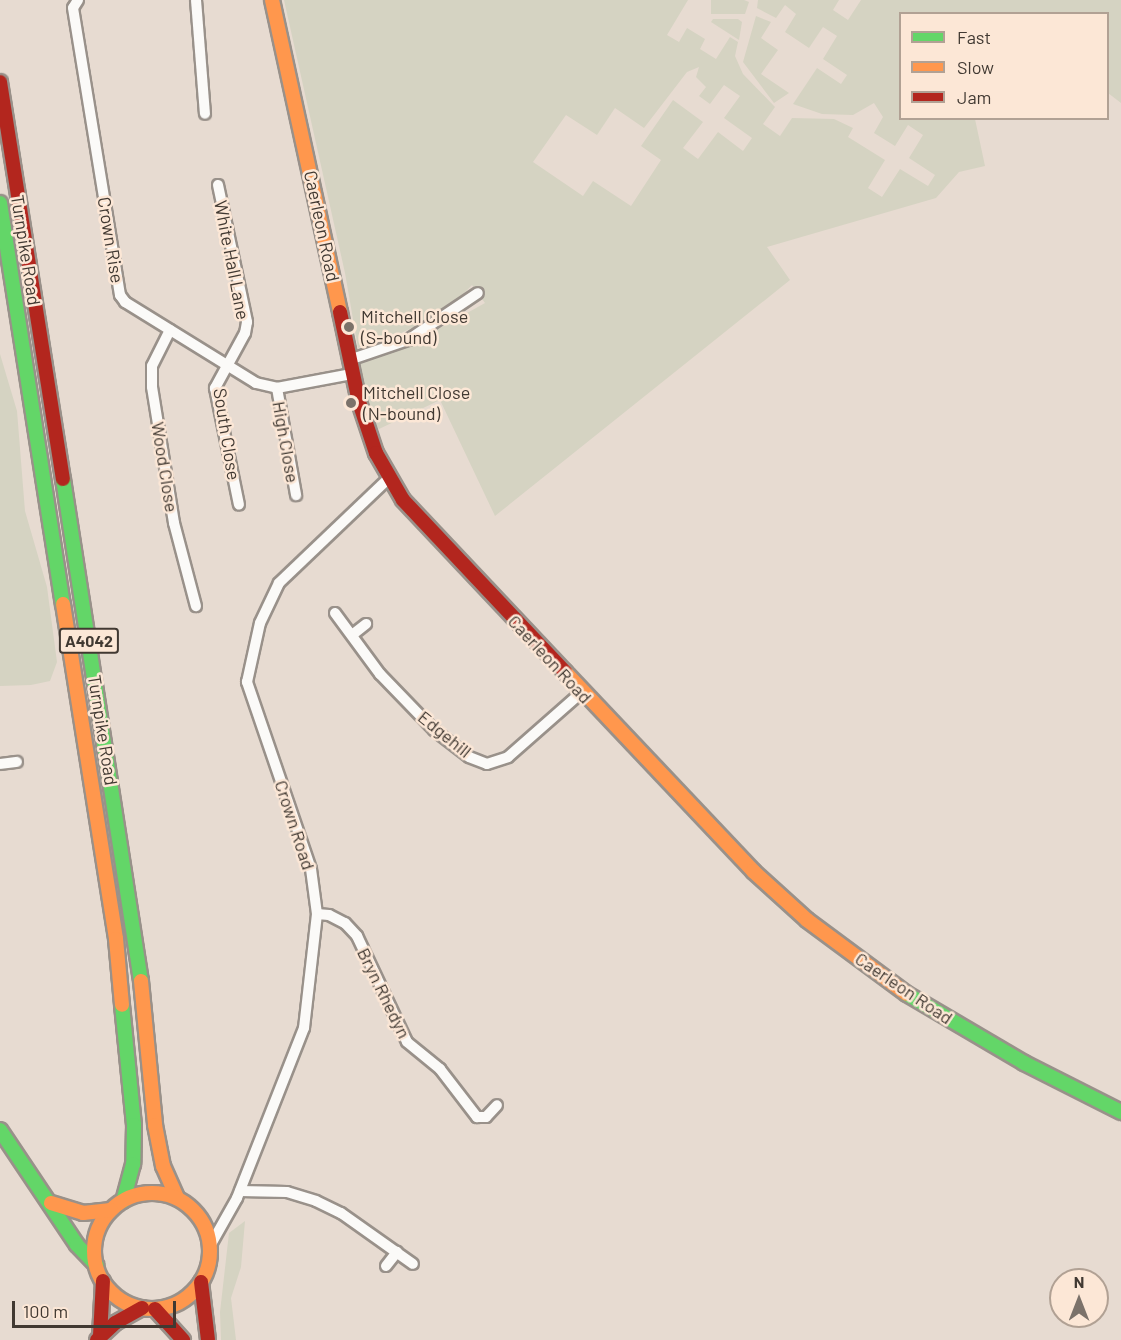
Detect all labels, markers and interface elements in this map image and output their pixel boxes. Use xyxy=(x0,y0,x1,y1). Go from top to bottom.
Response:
legend xyxy=(899,12,1109,120)
text: Fast xyxy=(957,26,991,48)
text: Slow xyxy=(957,56,994,78)
text: Jam xyxy=(957,86,991,108)
street label: Caerleon Road xyxy=(300,169,344,283)
street label: Turnpike Road xyxy=(7,193,45,307)
street label: Crown Rise xyxy=(94,195,128,285)
street label: White Hall Lane xyxy=(210,199,254,321)
place label: Mitchell Close (S-bound) xyxy=(361,306,468,348)
marker: Mitchell Close (S-bound) xyxy=(342,320,356,334)
place label: Mitchell Close (N-bound) xyxy=(363,382,470,424)
street label: South Close xyxy=(209,386,245,482)
marker: Mitchell Close (N-bound) xyxy=(344,396,358,410)
street label: High Close xyxy=(268,400,304,484)
street label: Wood Close xyxy=(147,420,183,514)
street label: Caerleon Road xyxy=(504,610,596,708)
road number: A4042 xyxy=(58,628,121,654)
street label: Turnpike Road xyxy=(84,673,122,787)
street label: Edgehill xyxy=(414,706,476,762)
street label: Crown Road xyxy=(270,777,320,873)
street label: Bryn Rhedyn xyxy=(353,944,415,1042)
street label: Caerleon Road xyxy=(851,948,957,1028)
north arrow xyxy=(1049,1268,1109,1328)
text: N xyxy=(1074,1272,1084,1291)
scale bar xyxy=(15,1289,178,1327)
text: 100 m xyxy=(23,1300,68,1322)

